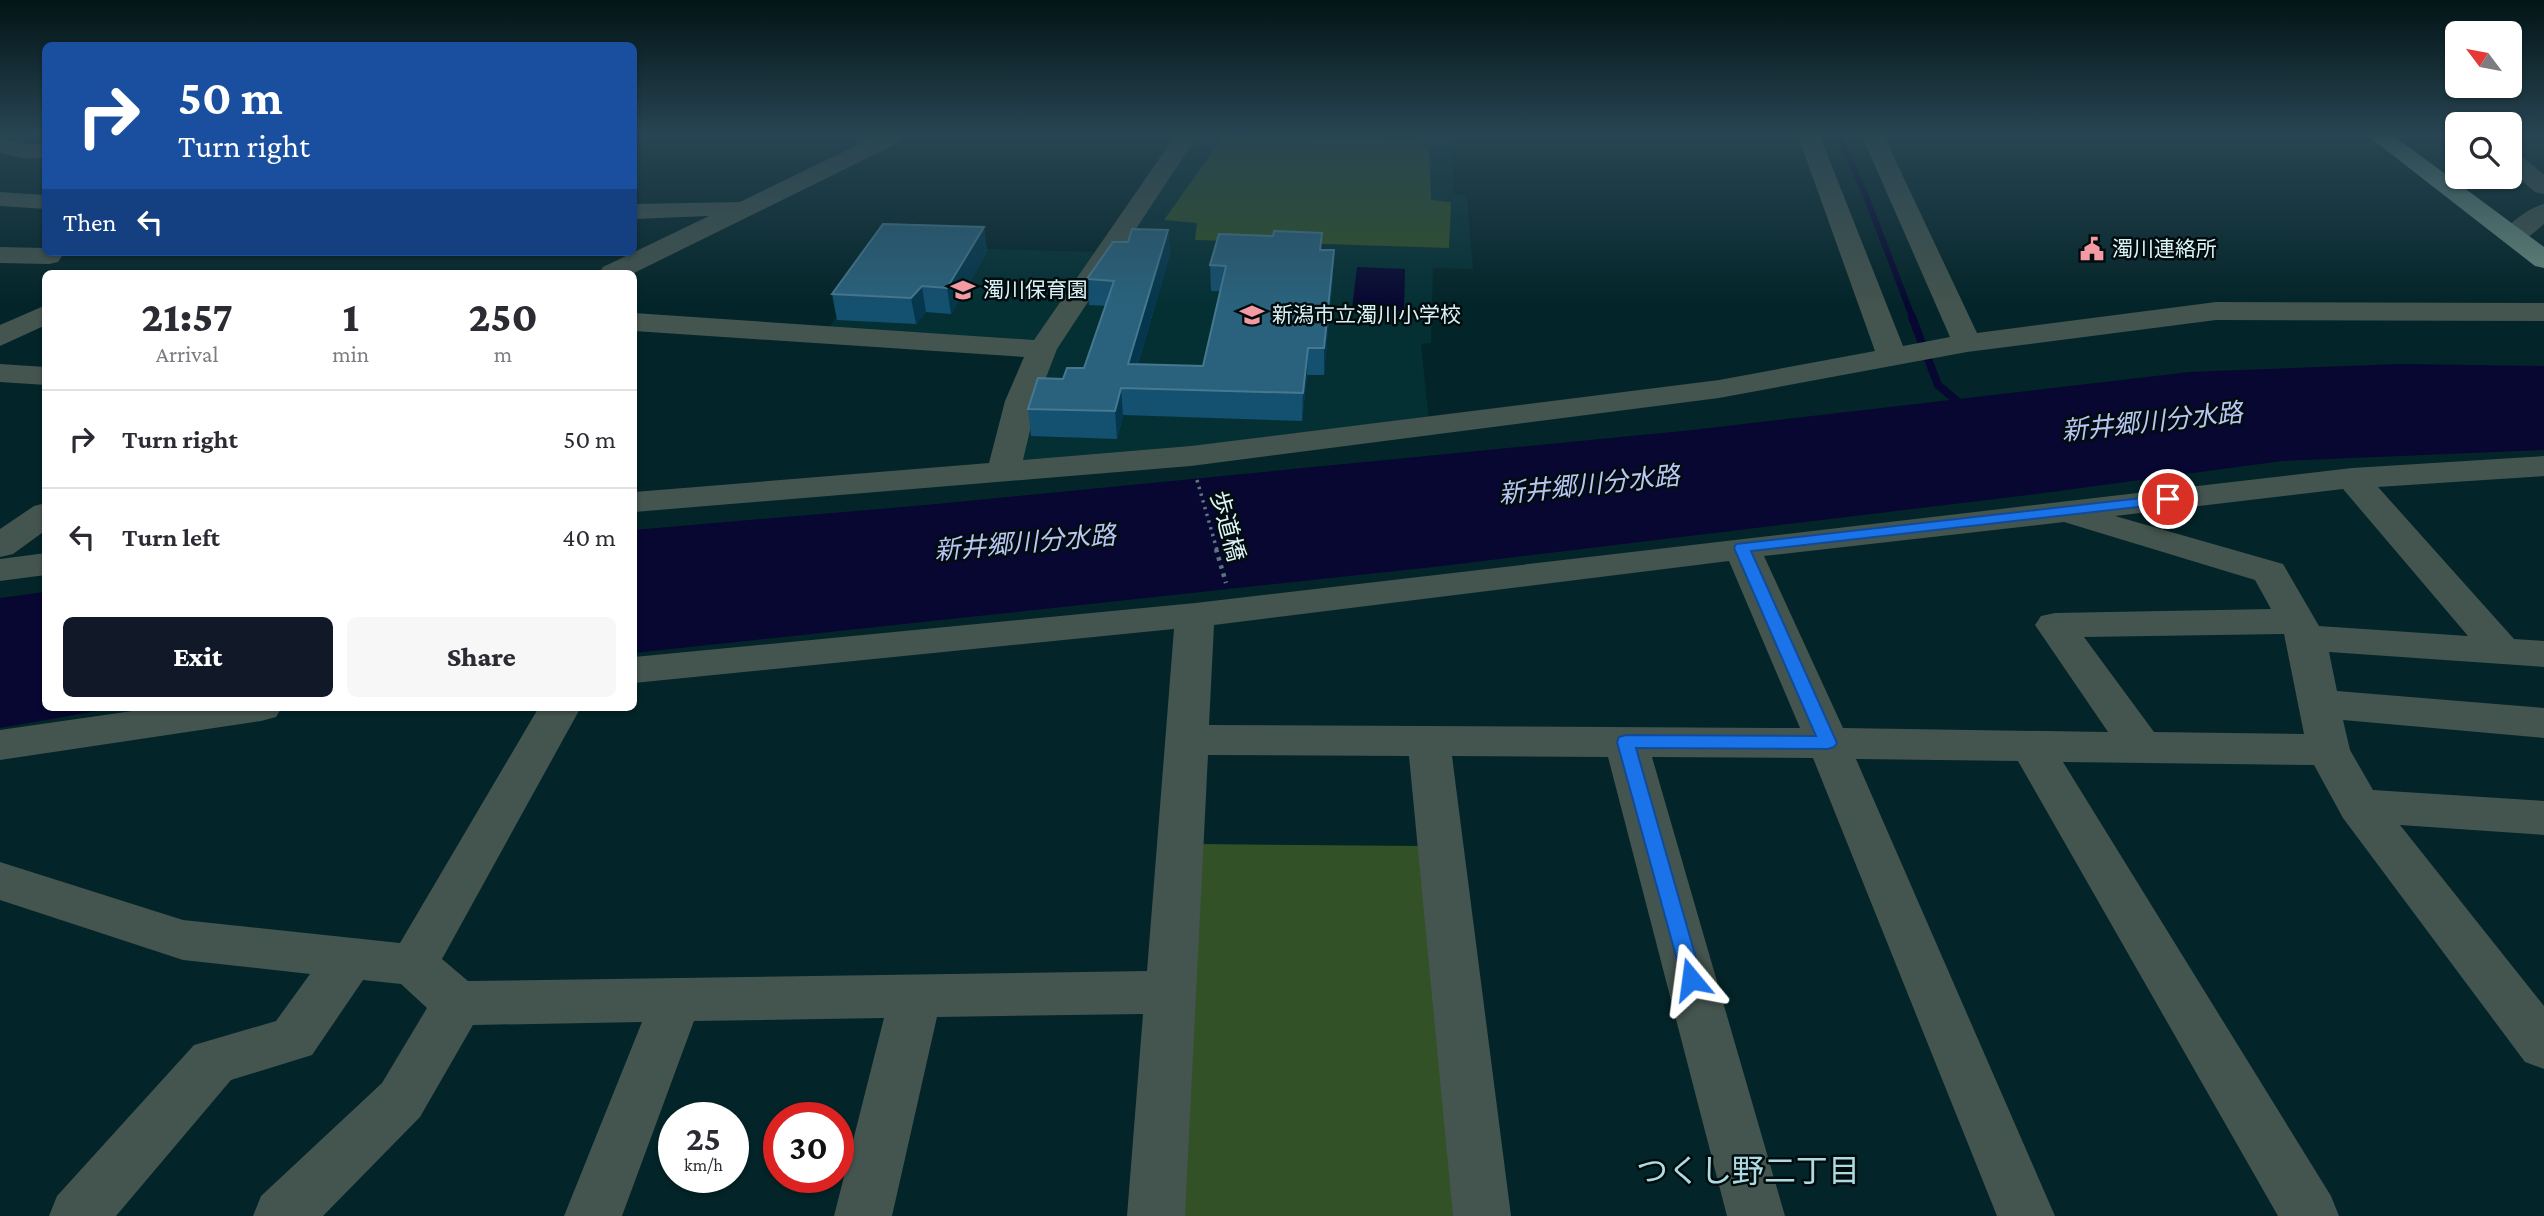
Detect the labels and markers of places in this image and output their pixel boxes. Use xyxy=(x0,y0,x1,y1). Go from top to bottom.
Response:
public building icon: 濁川連絡所 xyxy=(2078,235,2106,263)
place label: 濁川連絡所 xyxy=(2112,237,2217,261)
school or university icon: 濁川保育園 xyxy=(949,276,977,304)
place label: 濁川保育園 xyxy=(983,278,1088,302)
school or university icon: 新潟市立濁川小学校 xyxy=(1238,301,1266,329)
place label: 新潟市立濁川小学校 xyxy=(1272,303,1461,327)
pin xyxy=(2138,469,2198,529)

